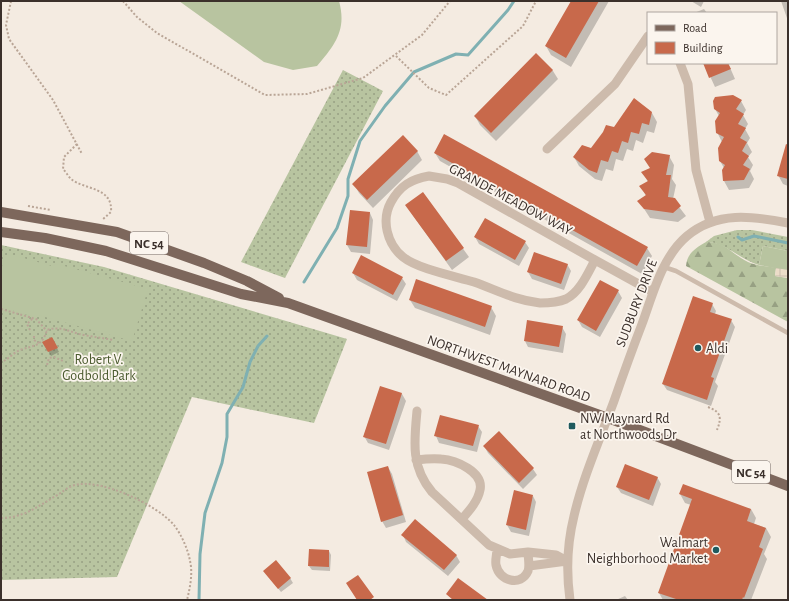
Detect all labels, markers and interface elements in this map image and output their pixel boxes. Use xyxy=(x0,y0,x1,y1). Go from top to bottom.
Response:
legend xyxy=(647,12,777,64)
text: Road xyxy=(683,22,707,34)
text: Building xyxy=(683,42,723,54)
street label: GRANDE MEADOW WAY xyxy=(447,161,575,239)
road number: NC 54 xyxy=(130,232,168,254)
street label: SUDBURY DRIVE xyxy=(614,257,660,349)
street label: NORTHWEST MAYNARD ROAD xyxy=(425,333,592,405)
place label: Aldi xyxy=(706,342,728,356)
marker: Aldi xyxy=(693,343,703,353)
park label: Robert V. Godbold Park xyxy=(62,353,136,383)
place label: NW Maynard Rd at Northwoods Dr xyxy=(580,412,677,442)
marker: NW Maynard Rd at Northwoods Dr xyxy=(567,421,577,431)
road number: NC 54 xyxy=(732,461,770,483)
place label: Walmart Neighborhood Market xyxy=(587,536,709,566)
marker: Walmart Neighborhood Market xyxy=(711,545,721,555)

